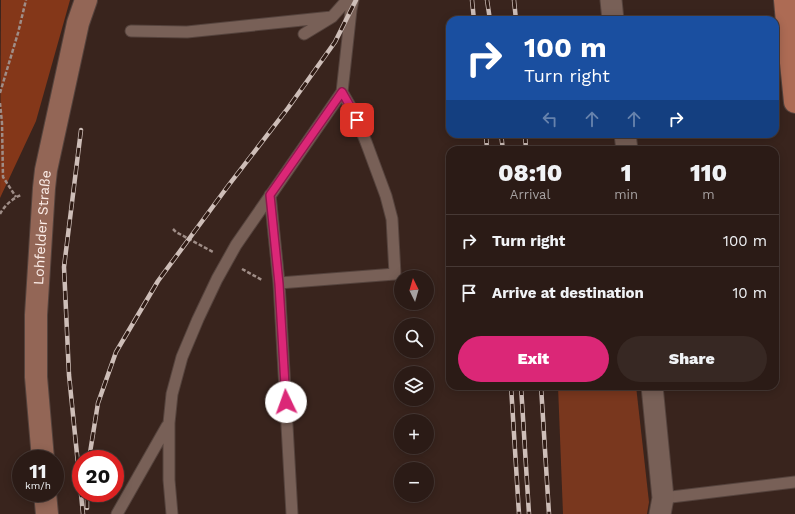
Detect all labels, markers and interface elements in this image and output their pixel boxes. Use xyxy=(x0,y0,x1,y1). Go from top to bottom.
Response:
text: 100 m xyxy=(524,31,607,64)
icon: right xyxy=(458,32,510,84)
text: Turn right xyxy=(524,65,610,86)
pin xyxy=(340,103,374,137)
icon: left xyxy=(539,108,561,130)
icon: ahead xyxy=(581,108,603,130)
icon: ahead xyxy=(623,108,645,130)
icon: right xyxy=(665,108,687,130)
icon: arrive xyxy=(346,109,368,131)
text: 08:10 xyxy=(498,159,562,187)
text: 1 xyxy=(621,159,632,187)
text: 110 xyxy=(690,159,727,187)
street label: Lohfelder Straße xyxy=(30,169,54,285)
text: Arrival xyxy=(510,187,550,202)
text: min xyxy=(614,187,638,202)
text: m xyxy=(702,187,715,202)
icon: right xyxy=(458,230,480,252)
text: Turn right xyxy=(492,232,565,250)
text: 100 m xyxy=(723,232,767,250)
north arrow xyxy=(394,270,434,310)
map controls xyxy=(394,270,434,502)
icon: arrive xyxy=(458,282,480,304)
text: Arrive at destination xyxy=(492,284,644,302)
text: 10 m xyxy=(732,284,767,302)
button: search xyxy=(394,318,434,358)
button: Exit xyxy=(458,336,609,382)
button: Share xyxy=(617,336,767,382)
button: layers xyxy=(394,366,434,406)
position arrow xyxy=(265,381,307,423)
button: + xyxy=(394,414,434,454)
speed limit sign: 20 xyxy=(72,450,124,502)
text: 11 xyxy=(29,459,47,483)
button: − xyxy=(394,462,434,502)
text: km/h xyxy=(25,480,51,491)

